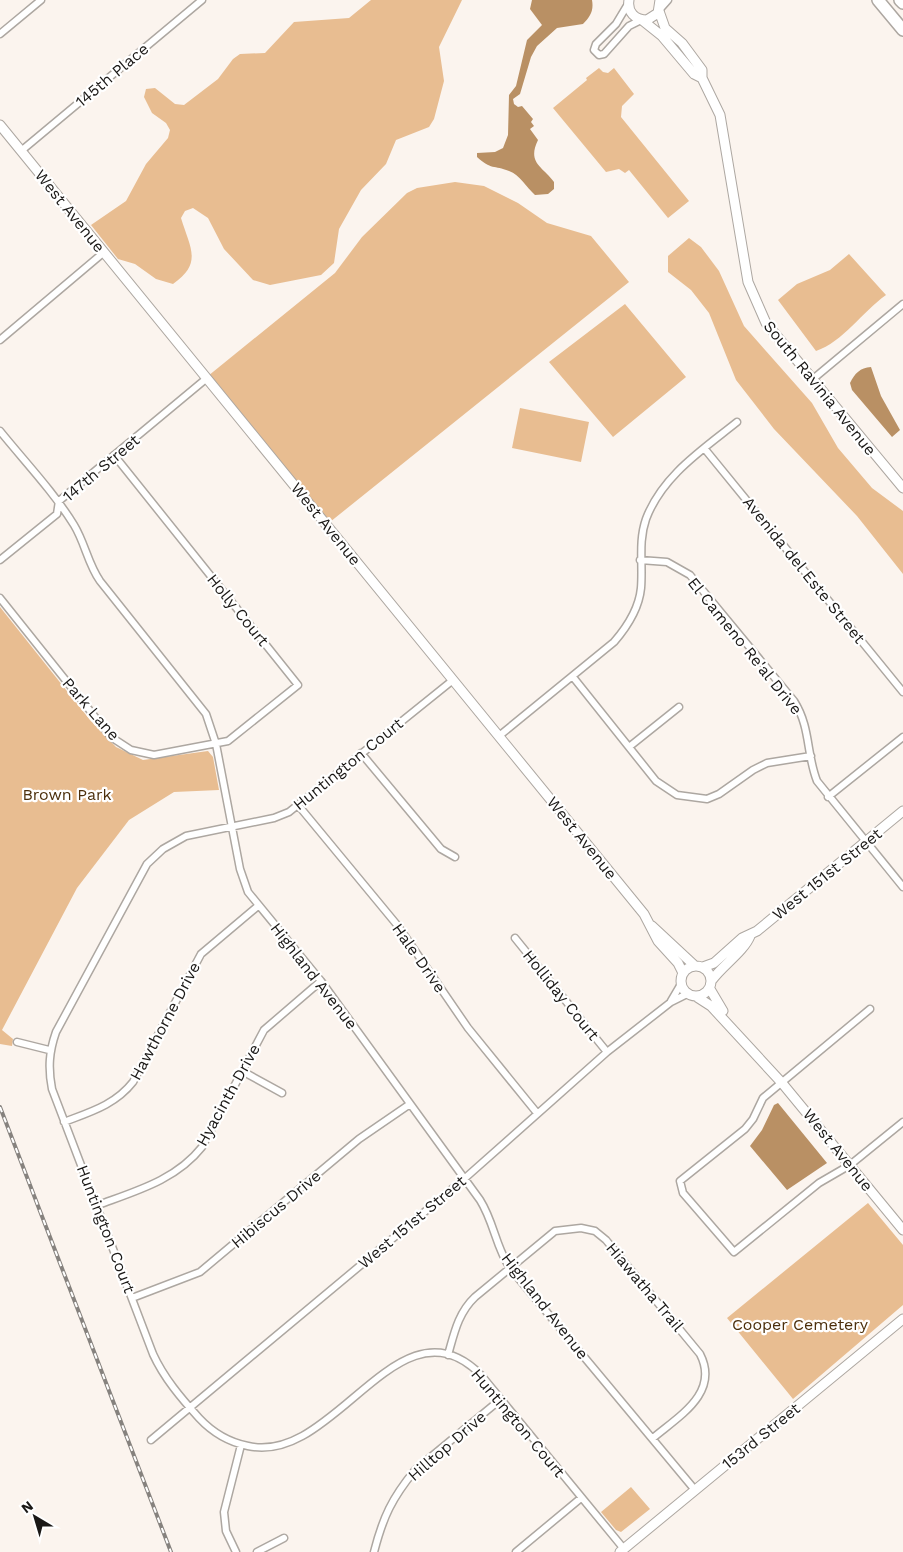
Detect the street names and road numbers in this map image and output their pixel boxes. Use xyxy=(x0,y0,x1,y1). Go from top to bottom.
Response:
street label: 145th Place xyxy=(72,39,152,111)
street label: West Avenue xyxy=(31,166,109,256)
street label: South Ravinia Avenue xyxy=(760,317,880,459)
street label: 147th Street xyxy=(59,430,143,506)
street label: West Avenue xyxy=(287,479,365,569)
street label: Avenida del Este Street xyxy=(739,493,869,647)
street label: Holly Court xyxy=(203,570,273,650)
street label: El Cameno Re'al Drive xyxy=(684,574,806,718)
street label: Park Lane xyxy=(58,674,124,744)
street label: Huntington Court xyxy=(289,714,407,814)
street label: West Avenue xyxy=(543,793,621,883)
street label: West 151st Street xyxy=(769,824,886,924)
street label: Highland Avenue xyxy=(267,919,361,1033)
street label: Hale Drive xyxy=(388,920,450,996)
street label: Holliday Court xyxy=(519,946,603,1044)
street label: Hawthorne Drive xyxy=(126,959,204,1083)
street label: Hyacinth Drive xyxy=(192,1041,264,1149)
street label: West Avenue xyxy=(799,1105,877,1195)
street label: Huntington Court xyxy=(73,1162,139,1296)
street label: Hibiscus Drive xyxy=(227,1166,325,1252)
street label: West 151st Street xyxy=(354,1171,470,1273)
street label: Hiawatha Trail xyxy=(602,1239,688,1335)
street label: Highland Avenue xyxy=(498,1249,592,1363)
street label: Huntington Court xyxy=(467,1365,569,1481)
street label: 153rd Street xyxy=(718,1399,804,1473)
street label: Hilltop Drive xyxy=(404,1407,490,1485)

